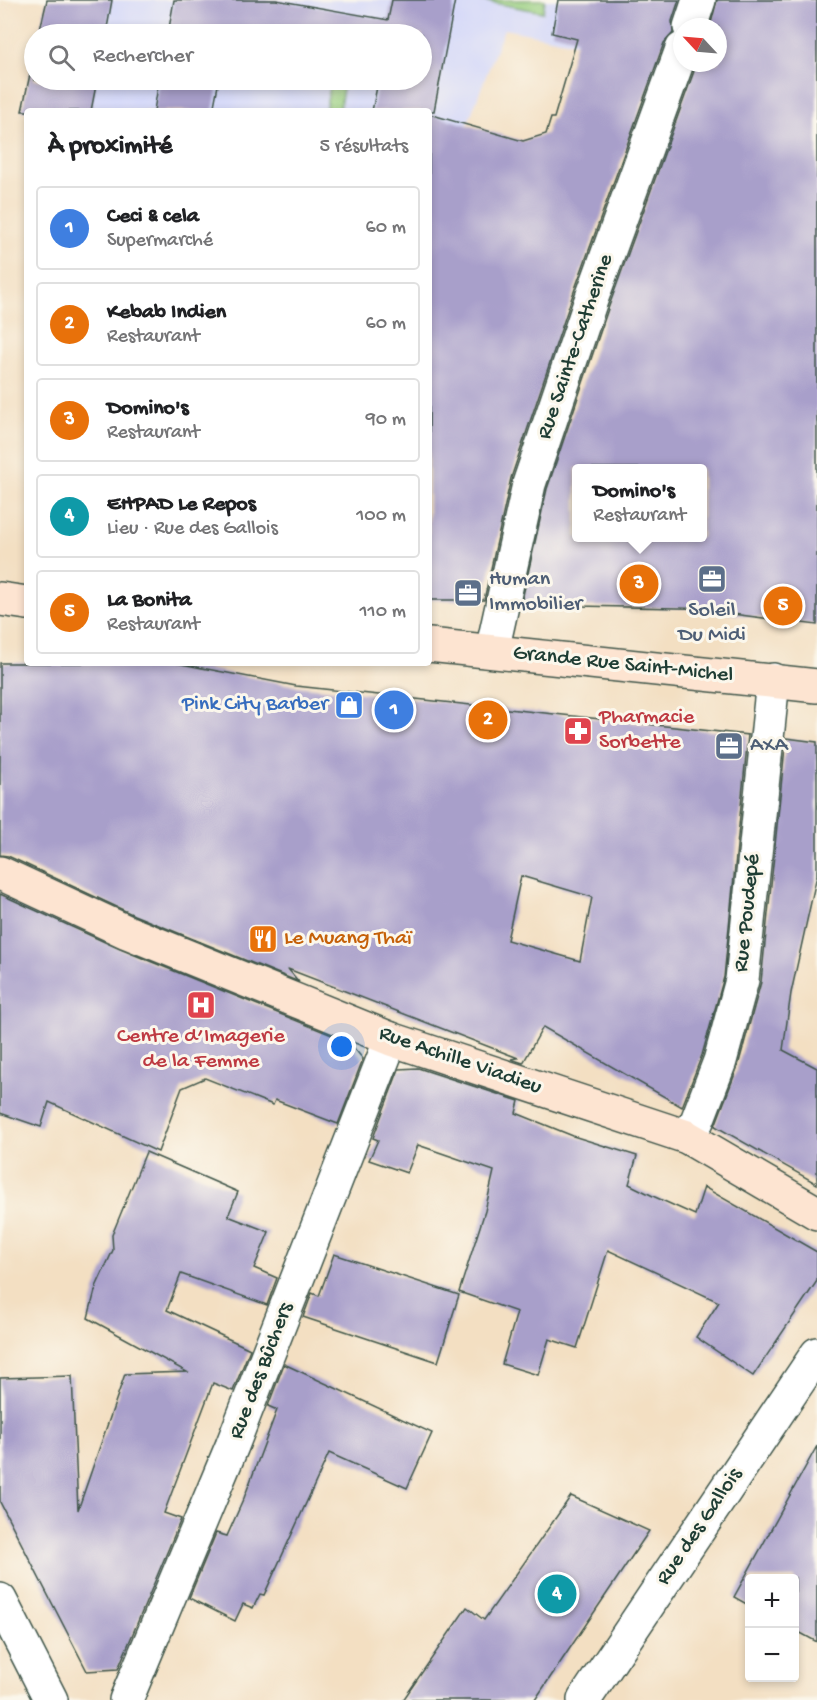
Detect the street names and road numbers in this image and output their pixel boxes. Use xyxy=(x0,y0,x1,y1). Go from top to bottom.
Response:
street label: Rue Sainte-Catherine xyxy=(532,250,620,443)
street label: Grande Rue Saint-Michel xyxy=(512,641,735,690)
street label: Rue Poudepé xyxy=(729,852,767,973)
street label: Rue Achille Viadieu xyxy=(375,1021,545,1101)
street label: Rue des Bûchers xyxy=(224,1298,300,1443)
street label: Rue des Gallois xyxy=(651,1463,749,1591)

